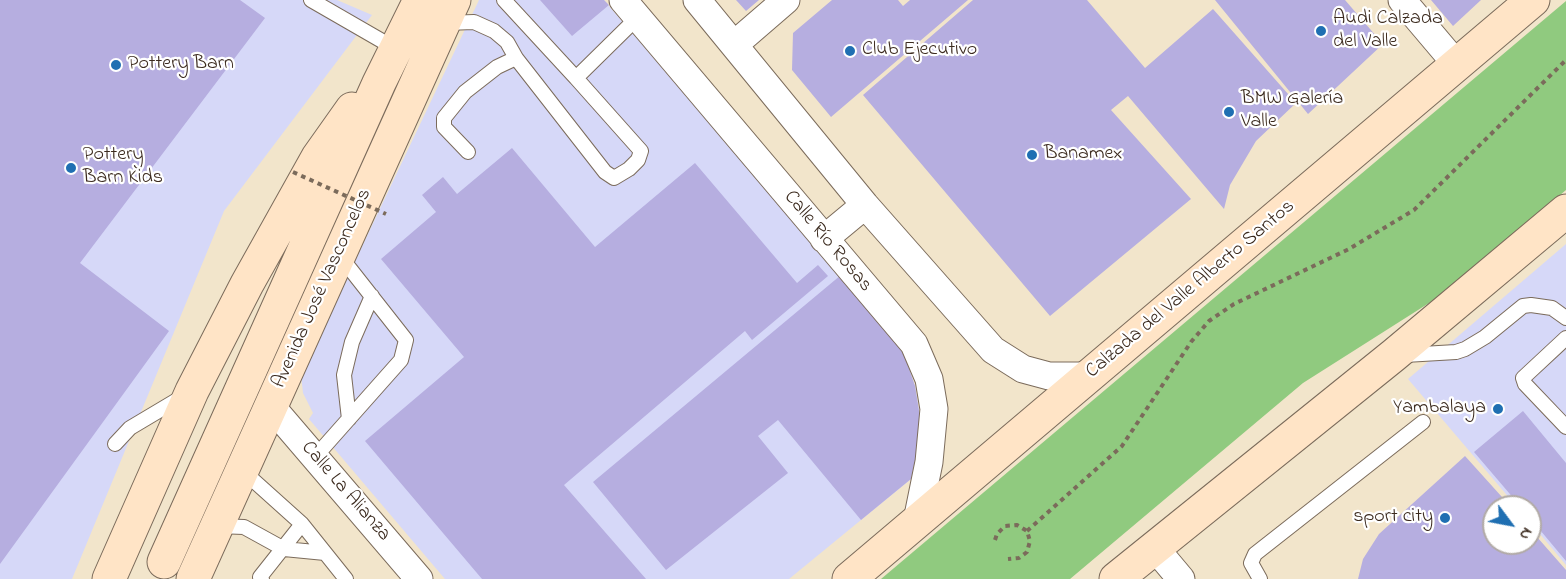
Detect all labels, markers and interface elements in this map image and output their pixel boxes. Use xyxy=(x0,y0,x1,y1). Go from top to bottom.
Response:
place label: Audi Calzada del Valle xyxy=(1333,8,1443,55)
marker: Audi Calzada del Valle xyxy=(1314,24,1328,38)
place label: Club Ejecutivo xyxy=(862,39,977,63)
marker: Club Ejecutivo xyxy=(843,44,857,58)
place label: Pottery Barn xyxy=(128,53,234,77)
marker: Pottery Barn xyxy=(109,58,123,72)
place label: BMW Galería Valle xyxy=(1241,88,1343,135)
marker: BMW Galería Valle xyxy=(1222,105,1236,119)
place label: Banamex xyxy=(1044,143,1122,167)
place label: Pottery Barn Kids xyxy=(83,144,163,191)
marker: Banamex xyxy=(1025,148,1039,162)
marker: Pottery Barn Kids xyxy=(64,161,78,175)
street label: Avenida José Vasconcelos xyxy=(268,186,378,392)
street label: Calle Río Rosas xyxy=(778,186,876,298)
street label: Calzada del Valle Alberto Santos xyxy=(1082,196,1300,384)
place label: Yambalaya xyxy=(1393,397,1486,421)
marker: Yambalaya xyxy=(1491,402,1505,416)
street label: Calle La Alianza xyxy=(295,437,395,547)
north arrow xyxy=(1482,495,1542,555)
place label: sport city xyxy=(1353,506,1433,530)
marker: sport city xyxy=(1438,511,1452,525)
text: N xyxy=(1513,523,1539,544)

